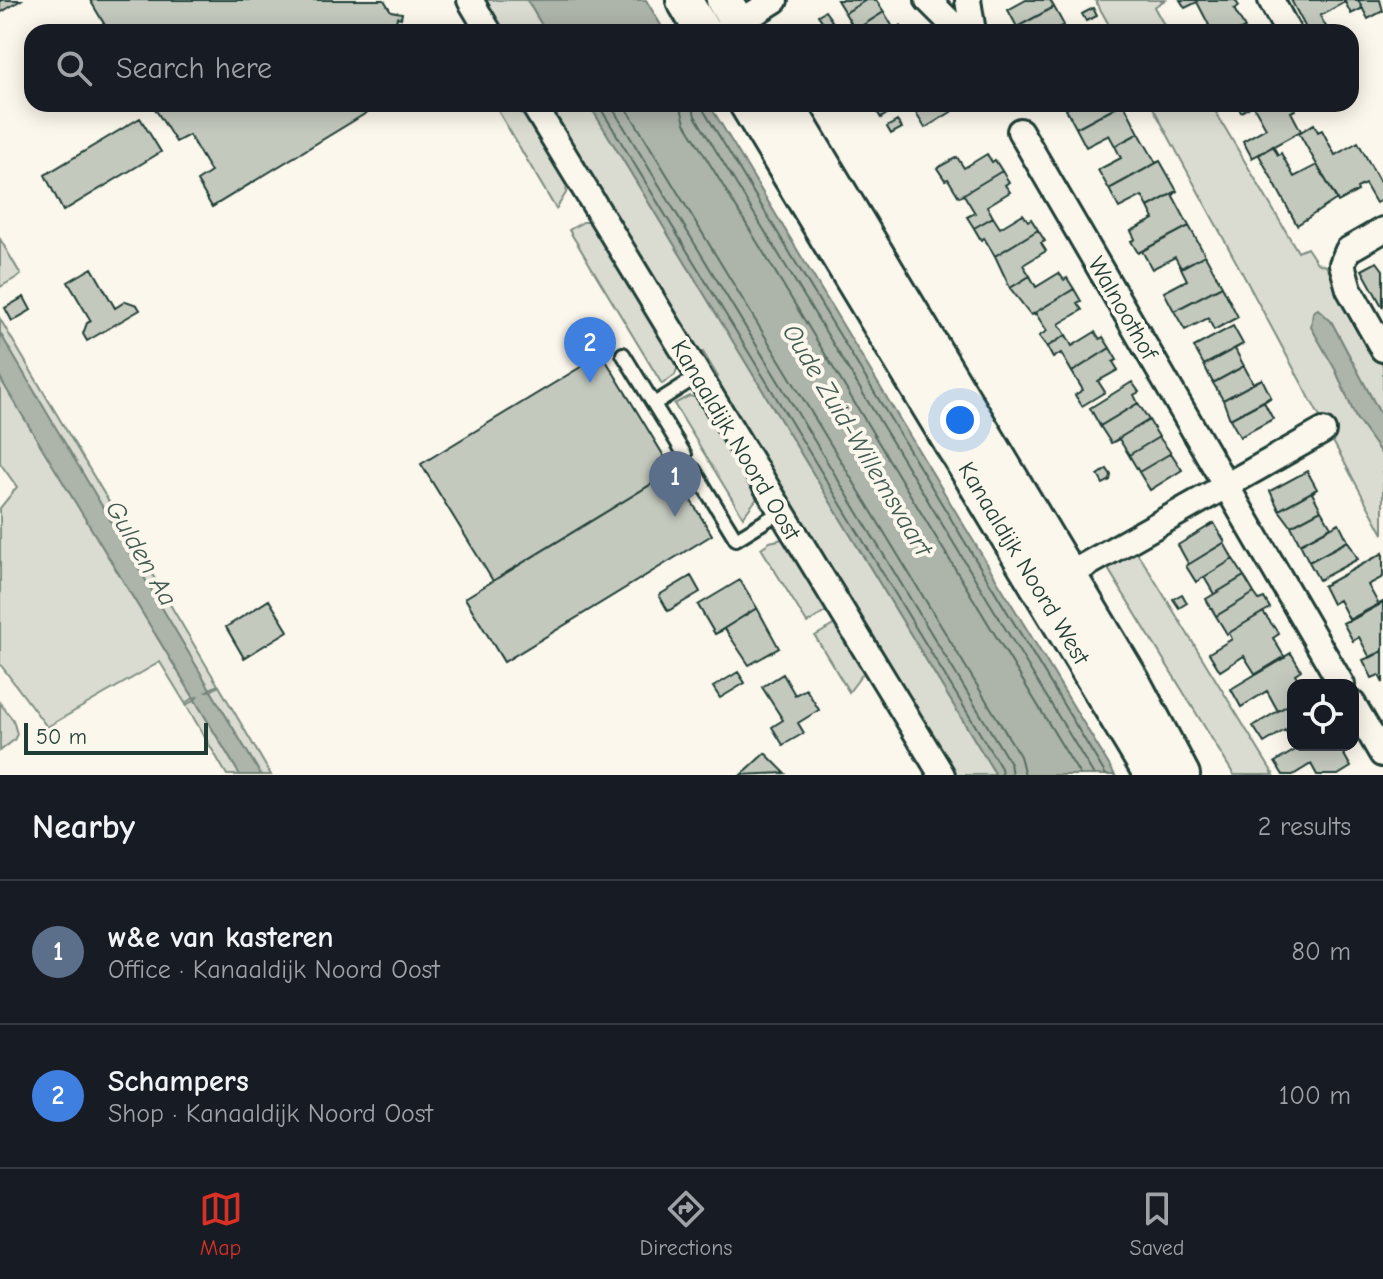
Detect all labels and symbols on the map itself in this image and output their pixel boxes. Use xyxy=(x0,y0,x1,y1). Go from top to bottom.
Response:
street label: Walnoothof xyxy=(1082,252,1164,366)
pin: 2 xyxy=(564,317,616,383)
water label: Oude Zuid-Willemsvaart xyxy=(776,319,939,564)
street label: Kanaaldijk Noord Oost xyxy=(665,335,807,546)
your location xyxy=(940,400,980,440)
pin: 1 xyxy=(649,451,701,517)
street label: Kanaaldijk Noord West xyxy=(952,457,1096,670)
water label: Gulden Aa xyxy=(99,496,183,611)
scale bar xyxy=(24,719,208,755)

